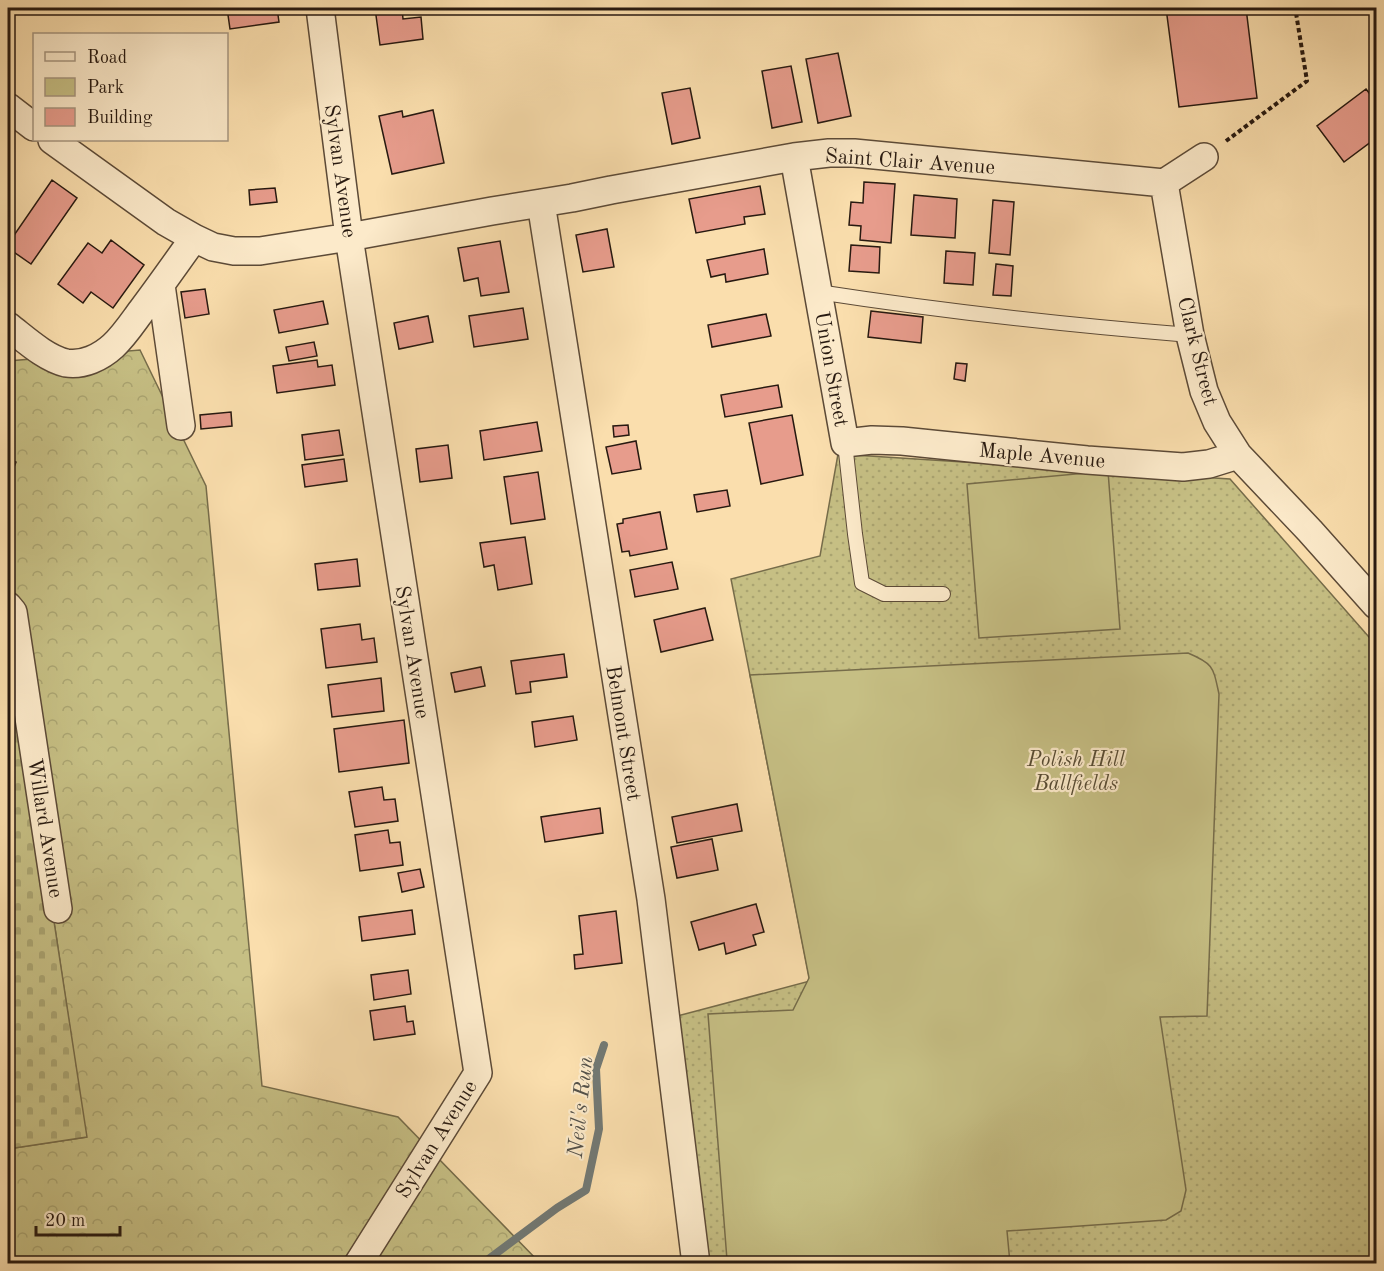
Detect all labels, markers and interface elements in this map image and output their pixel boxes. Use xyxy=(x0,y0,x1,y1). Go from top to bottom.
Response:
legend xyxy=(33,33,228,141)
text: Road xyxy=(87,49,127,67)
text: Park xyxy=(87,79,124,97)
street label: Sylvan Avenue xyxy=(320,103,359,239)
text: Building xyxy=(87,109,153,127)
street label: Saint Clair Avenue xyxy=(824,146,996,179)
street label: Clark Street xyxy=(1173,295,1220,408)
street label: Union Street xyxy=(810,310,851,429)
street label: Maple Avenue xyxy=(978,441,1106,472)
street label: Sylvan Avenue xyxy=(391,584,432,720)
street label: Belmont Street xyxy=(601,664,644,803)
park label: Polish Hill Ballfields xyxy=(1026,750,1125,795)
street label: Willard Avenue xyxy=(23,757,66,900)
water label: Neil's Run xyxy=(565,1055,597,1160)
street label: Sylvan Avenue xyxy=(393,1077,482,1202)
scale bar xyxy=(36,1199,120,1237)
text: 20 m xyxy=(45,1212,85,1230)

